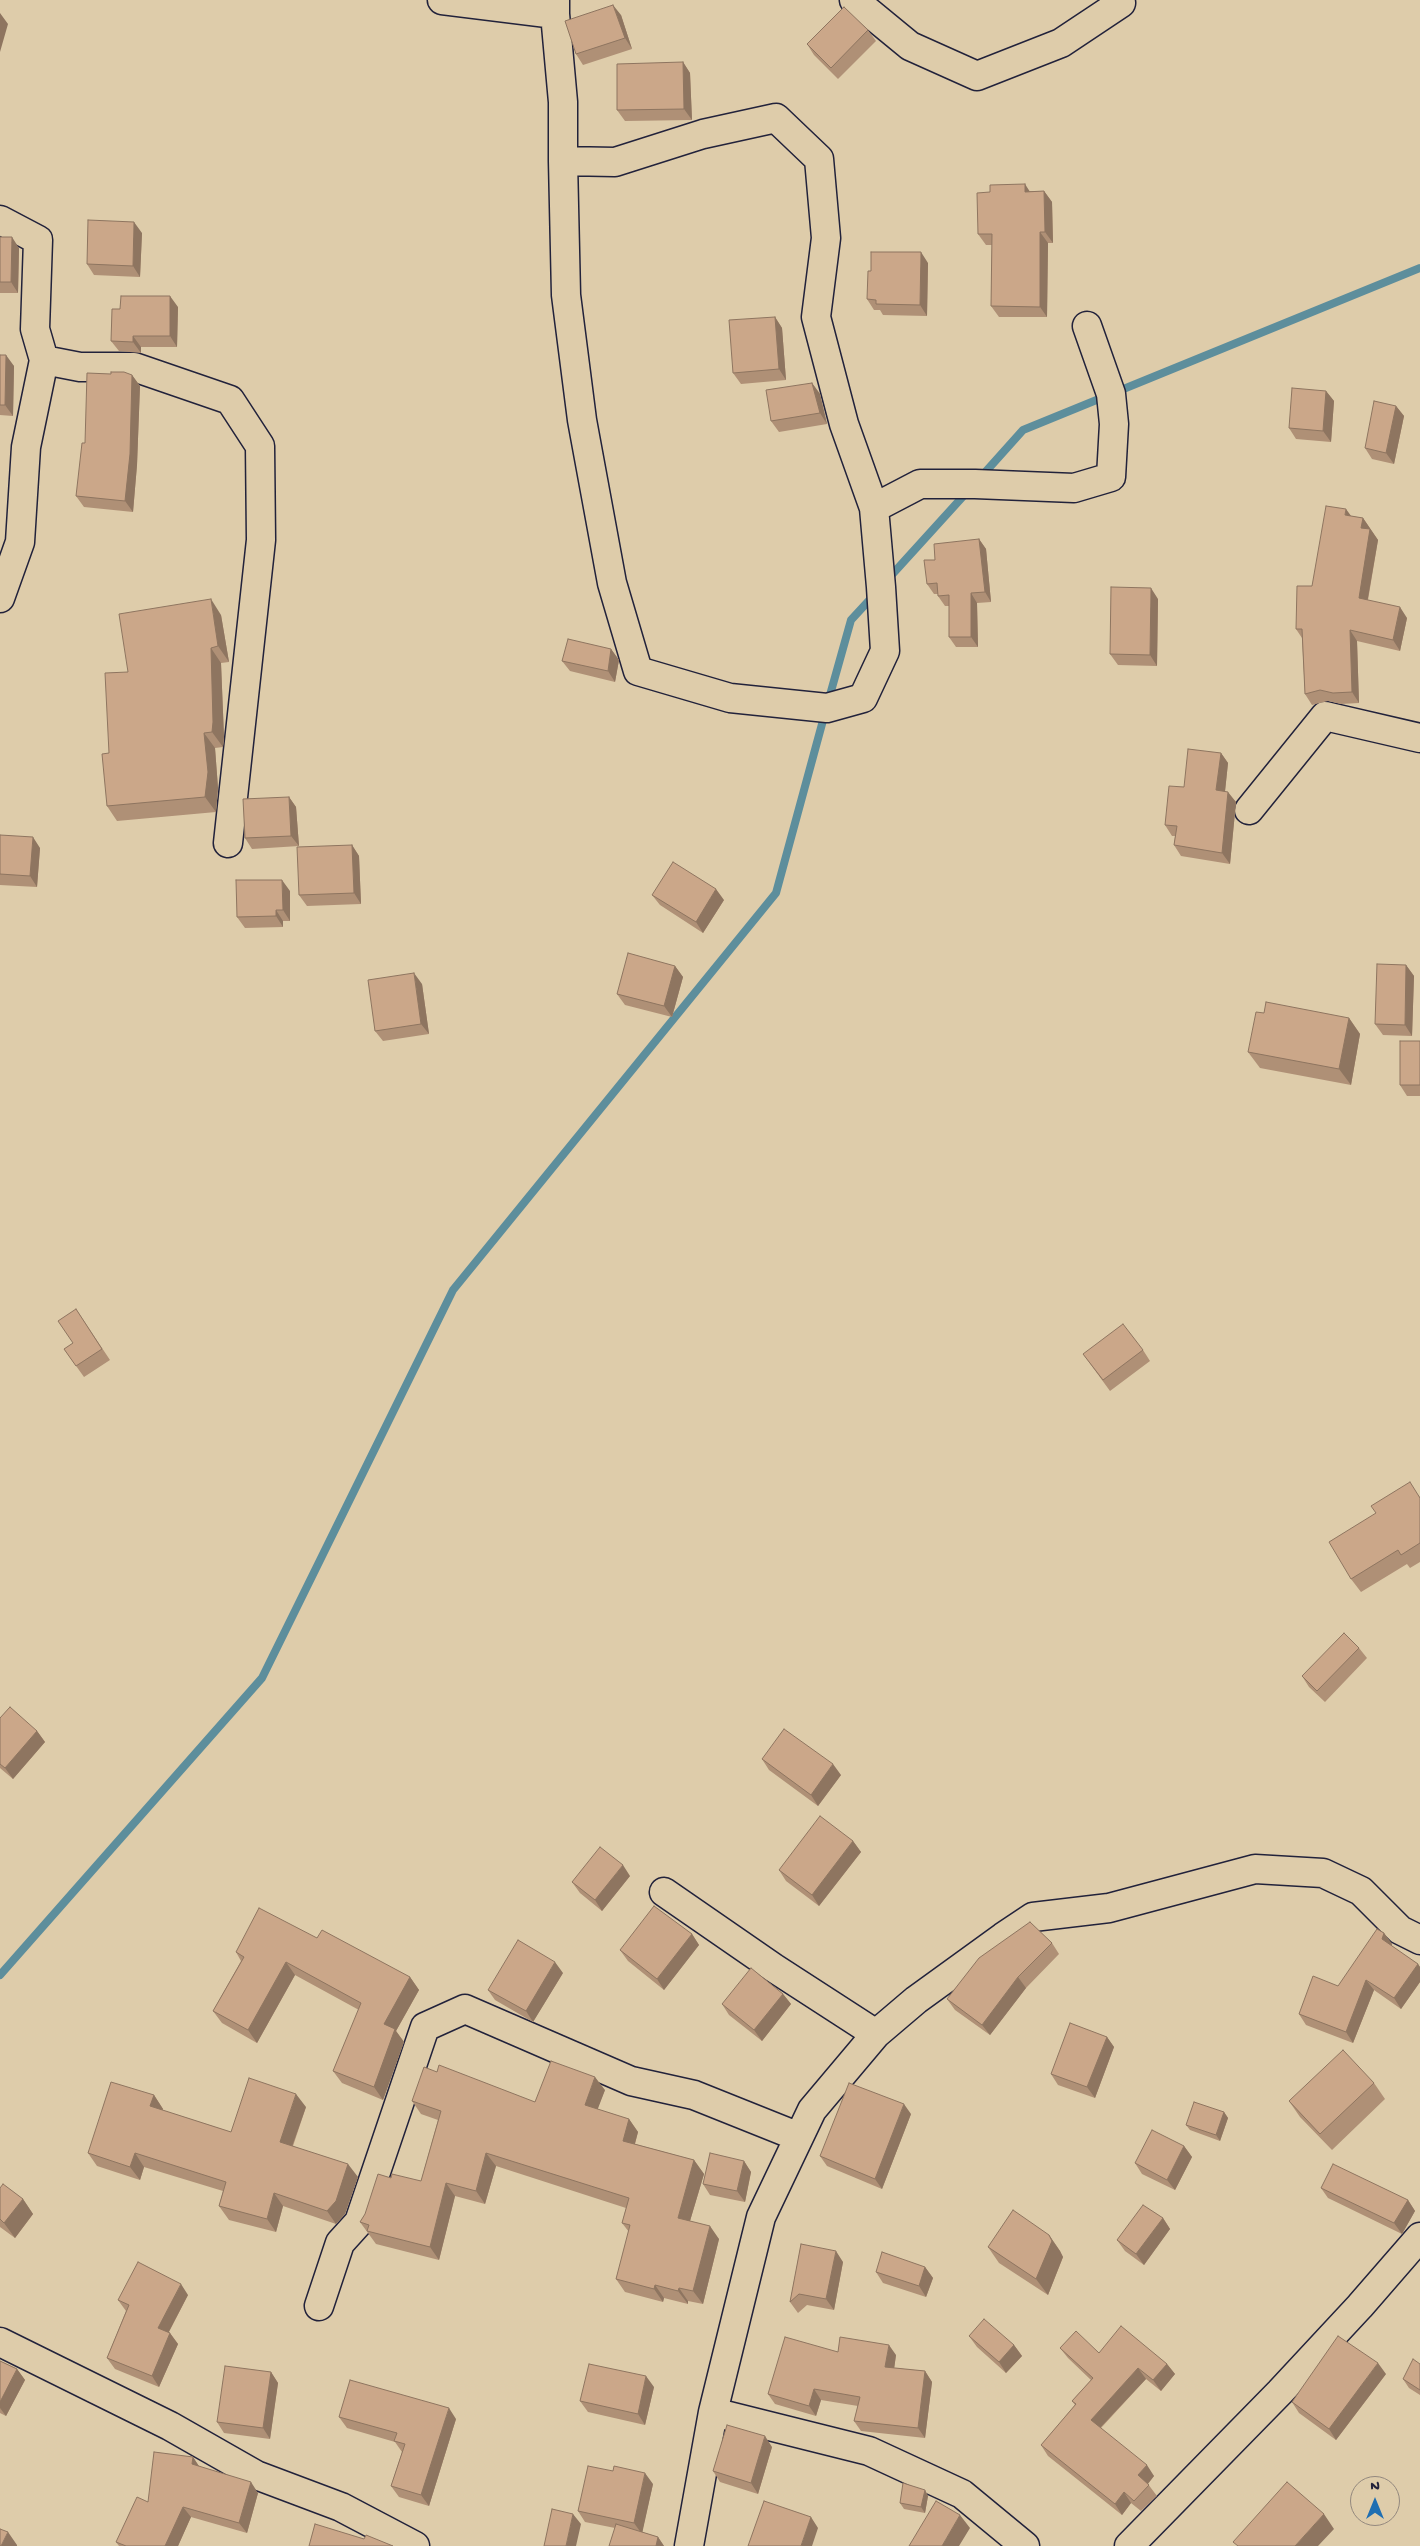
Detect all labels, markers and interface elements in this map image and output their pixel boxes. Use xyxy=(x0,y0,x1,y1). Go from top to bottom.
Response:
north arrow xyxy=(1350,2476,1400,2526)
text: N xyxy=(1370,2478,1380,2495)

